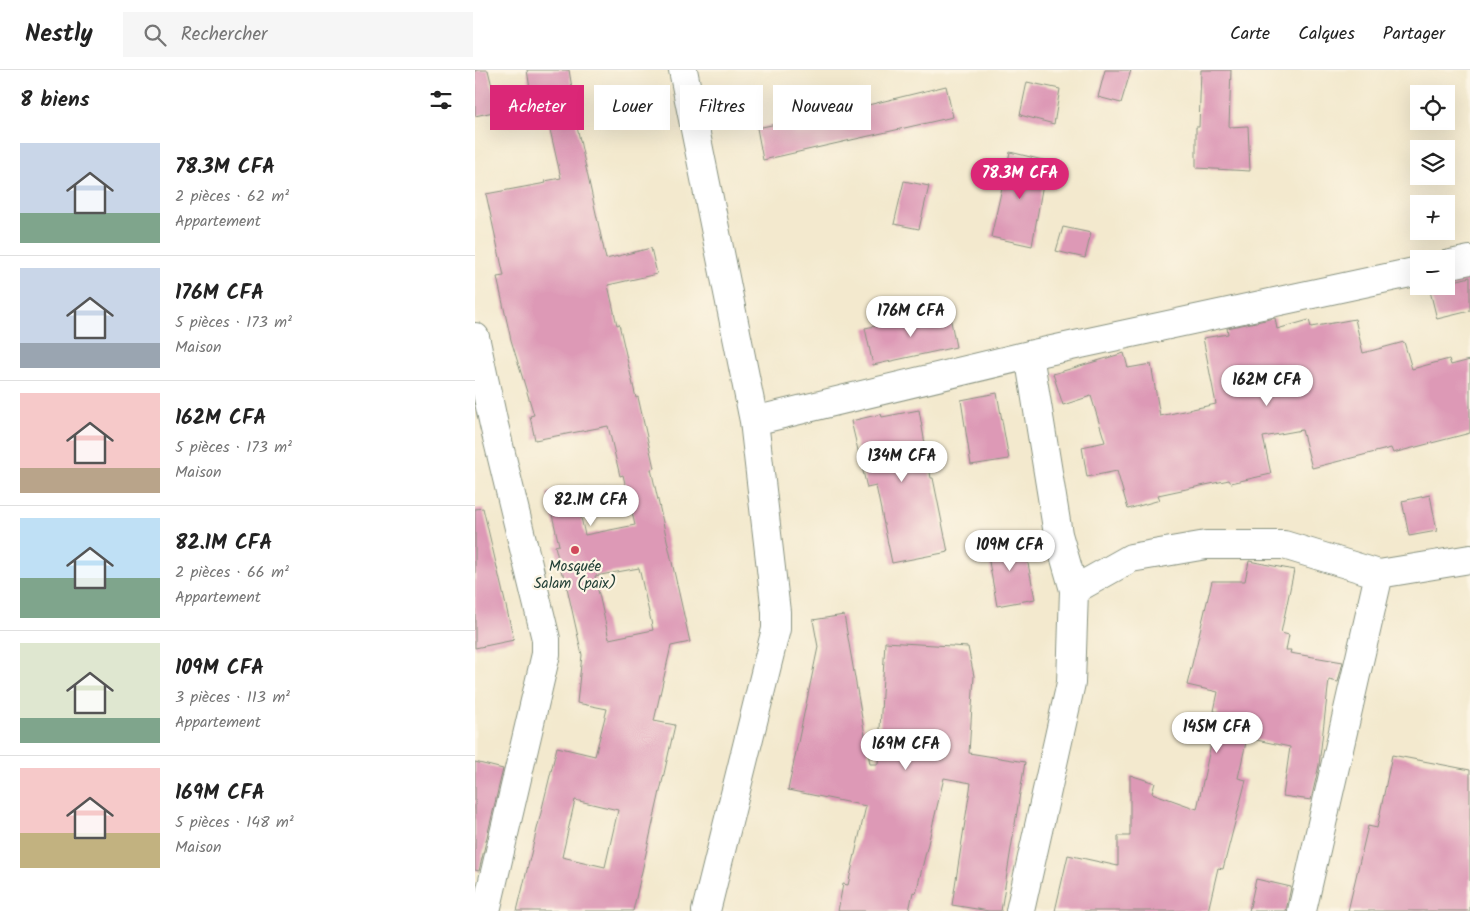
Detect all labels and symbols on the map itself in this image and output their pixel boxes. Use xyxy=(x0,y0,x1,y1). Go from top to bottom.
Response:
pin: 78.3M CFA xyxy=(963,158,1077,200)
pin: 176M CFA xyxy=(859,296,963,338)
pin: 162M CFA xyxy=(1215,364,1319,407)
pin: 134M CFA xyxy=(850,440,954,483)
pin: 82.1M CFA xyxy=(534,484,648,527)
pin: 109M CFA xyxy=(958,530,1062,572)
marker: Mosquée Salam (paix) xyxy=(569,544,581,556)
place label: Mosquée Salam (paix) xyxy=(534,555,616,596)
pin: 145M CFA xyxy=(1165,712,1269,754)
pin: 169M CFA xyxy=(854,728,958,771)

